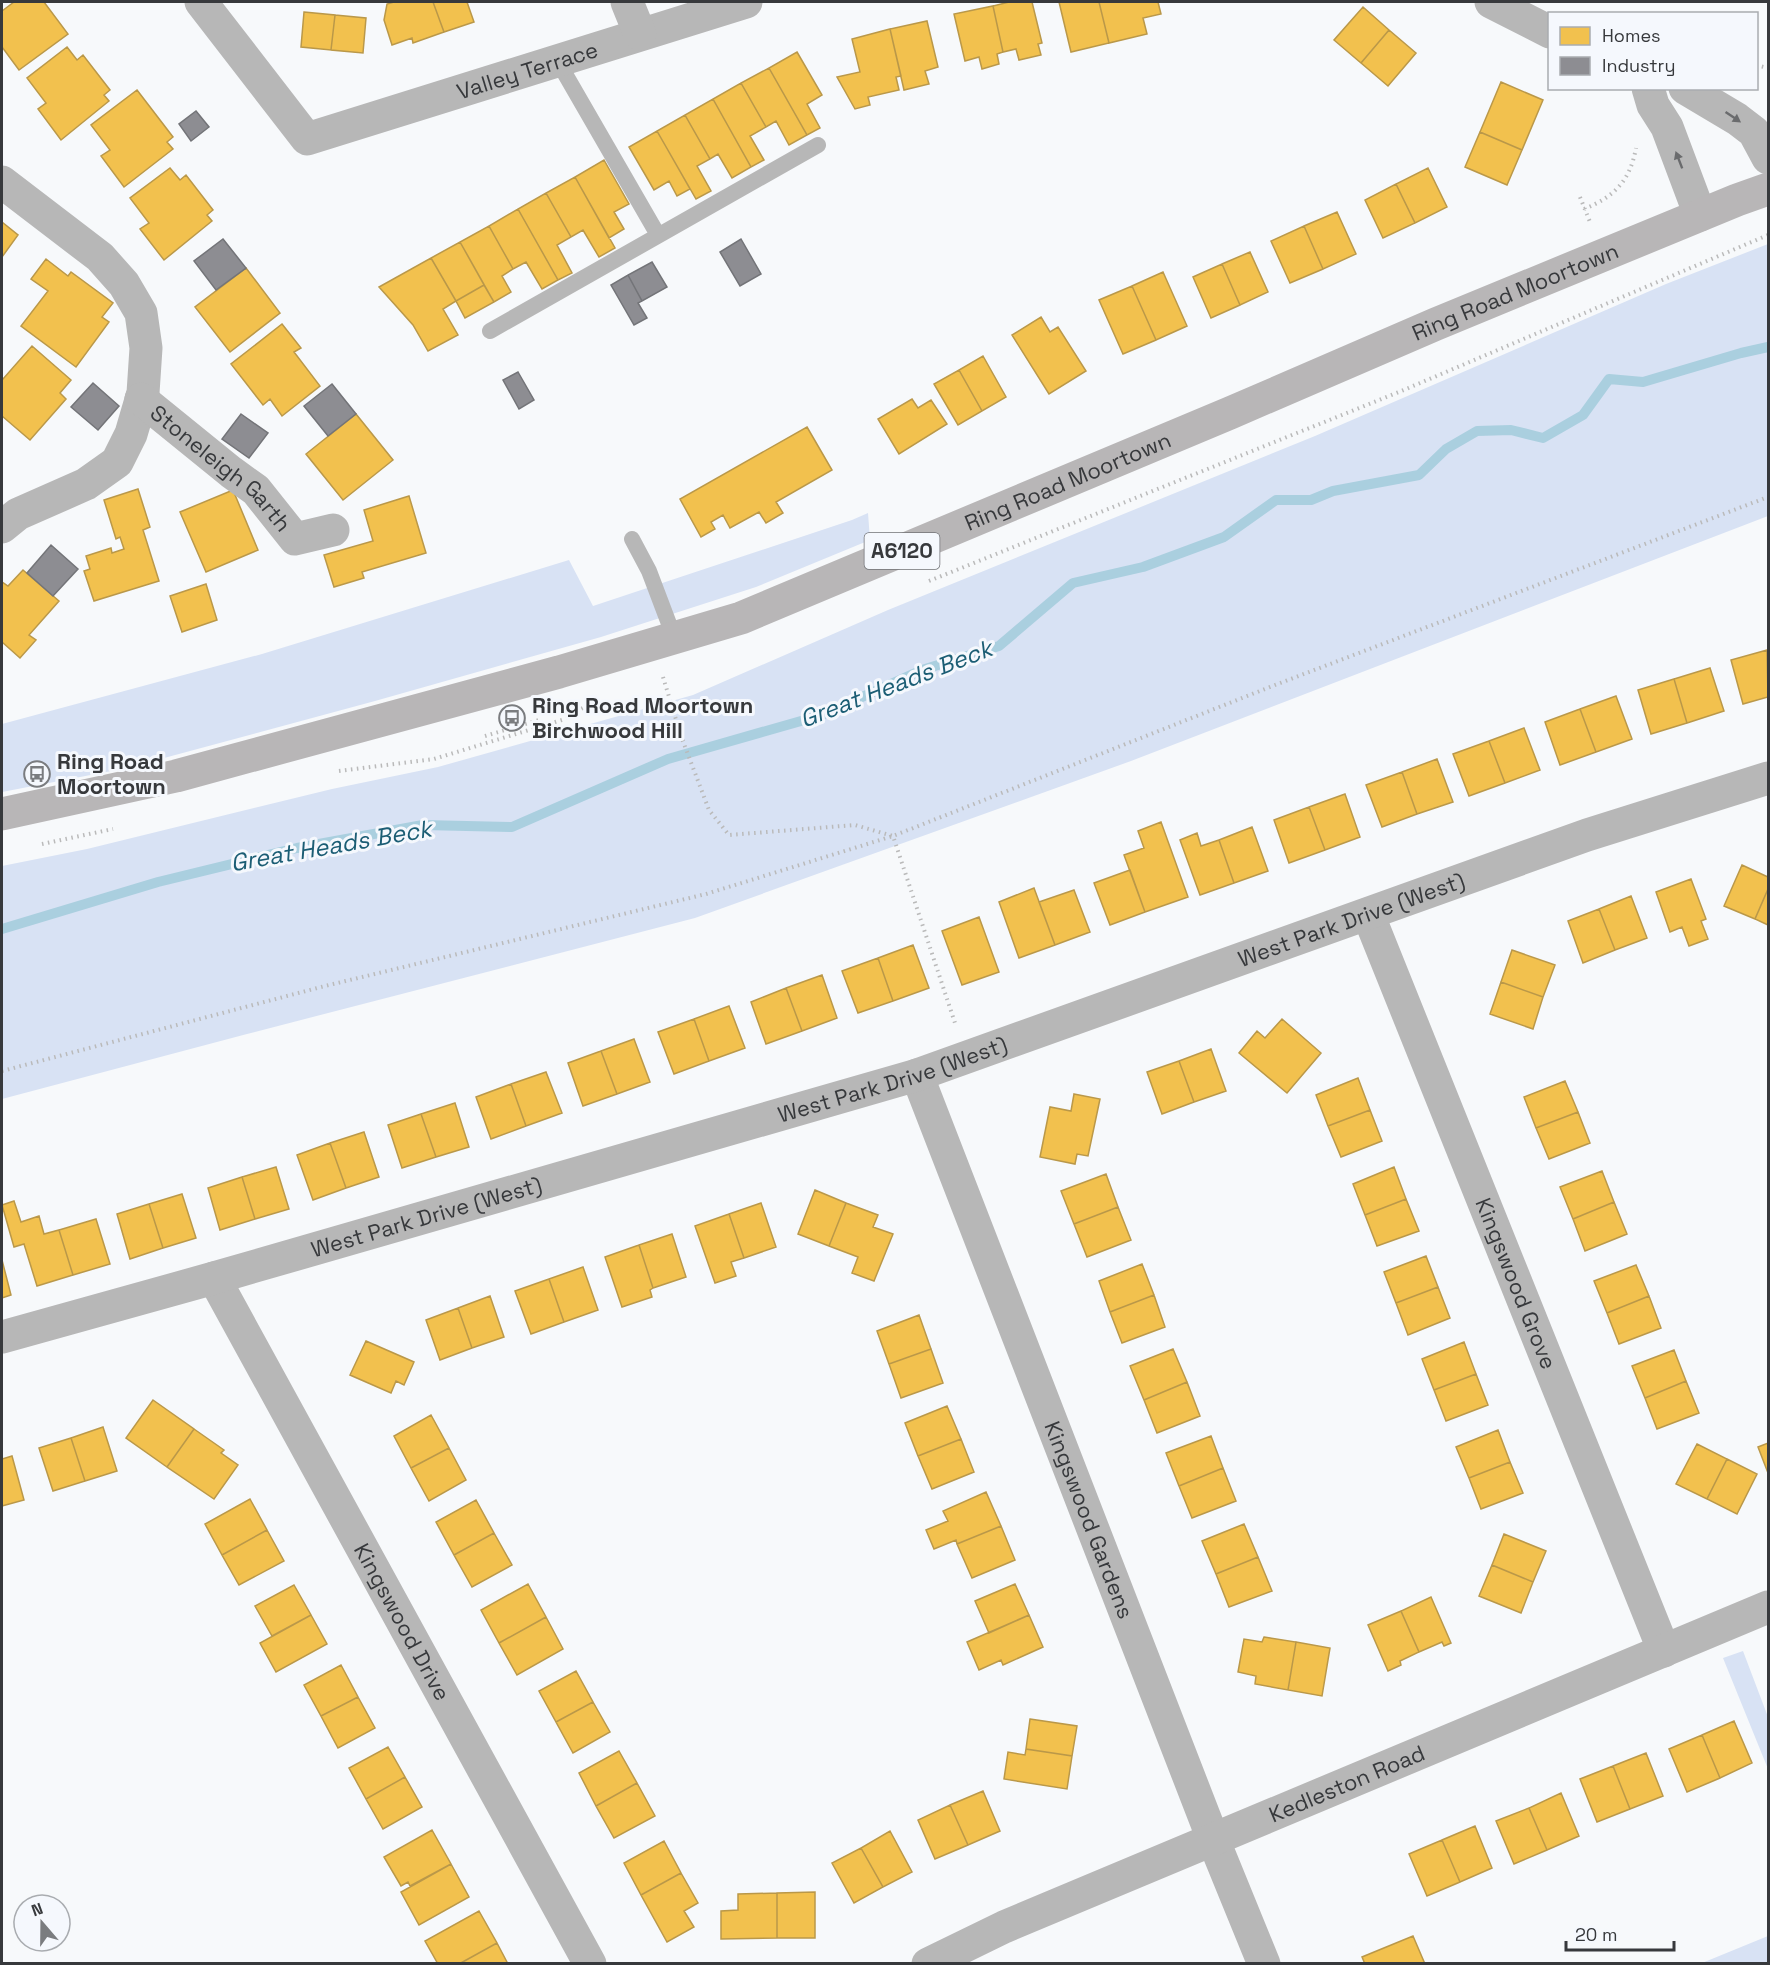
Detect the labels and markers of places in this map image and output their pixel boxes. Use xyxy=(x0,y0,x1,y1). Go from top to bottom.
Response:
place label: Ring Road Moortown Birchwood Hill xyxy=(532,691,753,744)
bus stop icon: Ring Road Moortown Birchwood Hill xyxy=(497,703,527,733)
place label: Ring Road Moortown xyxy=(57,747,166,800)
bus stop icon: Ring Road Moortown xyxy=(22,759,52,789)

